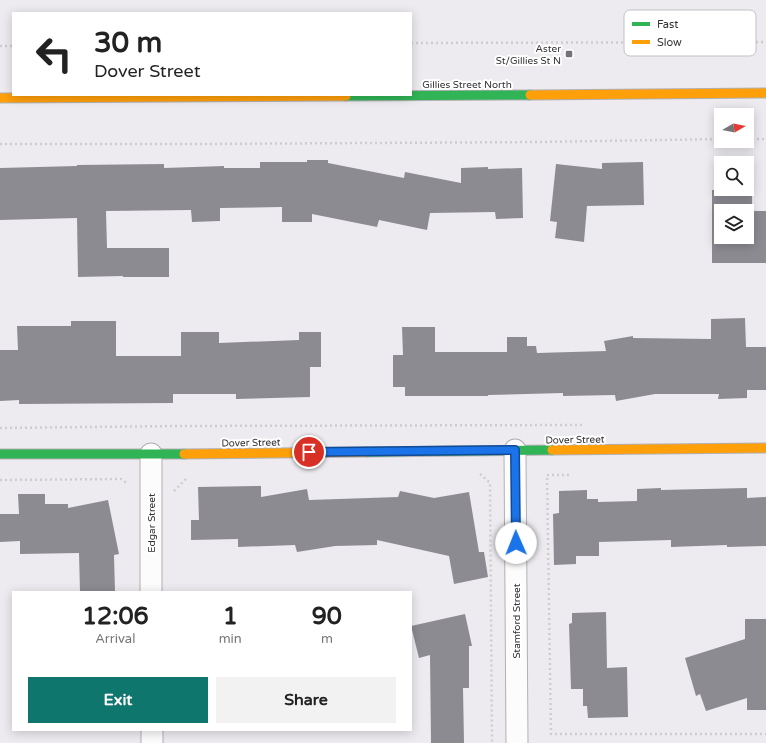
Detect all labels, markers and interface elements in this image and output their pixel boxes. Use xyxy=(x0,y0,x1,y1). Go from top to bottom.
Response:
legend xyxy=(624,10,756,56)
text: Fast xyxy=(657,18,678,31)
text: 30 m xyxy=(94,26,162,60)
icon: left xyxy=(28,28,80,80)
text: Slow xyxy=(657,36,682,49)
place label: Aster St/Gillies St N xyxy=(496,43,561,67)
marker: Aster St/Gillies St N xyxy=(564,49,574,59)
text: Dover Street xyxy=(94,60,201,82)
street label: Gillies Street North xyxy=(422,79,512,91)
north arrow xyxy=(714,108,754,148)
map controls xyxy=(714,108,754,244)
button: search xyxy=(714,156,754,196)
button: layers xyxy=(714,204,754,244)
street label: Dover Street xyxy=(545,433,605,447)
pin xyxy=(292,435,326,469)
street label: Dover Street xyxy=(221,436,281,450)
icon: arrive xyxy=(298,441,320,463)
street label: Edgar Street xyxy=(146,493,158,553)
position arrow xyxy=(495,522,537,564)
street label: Stamford Street xyxy=(511,583,523,659)
text: 12:06 xyxy=(82,602,149,631)
text: 1 xyxy=(223,602,238,631)
text: 90 xyxy=(312,602,342,631)
text: Arrival xyxy=(95,631,135,647)
text: min xyxy=(219,631,242,647)
text: m xyxy=(321,631,333,647)
button: Exit xyxy=(28,677,208,723)
button: Share xyxy=(216,677,396,723)

